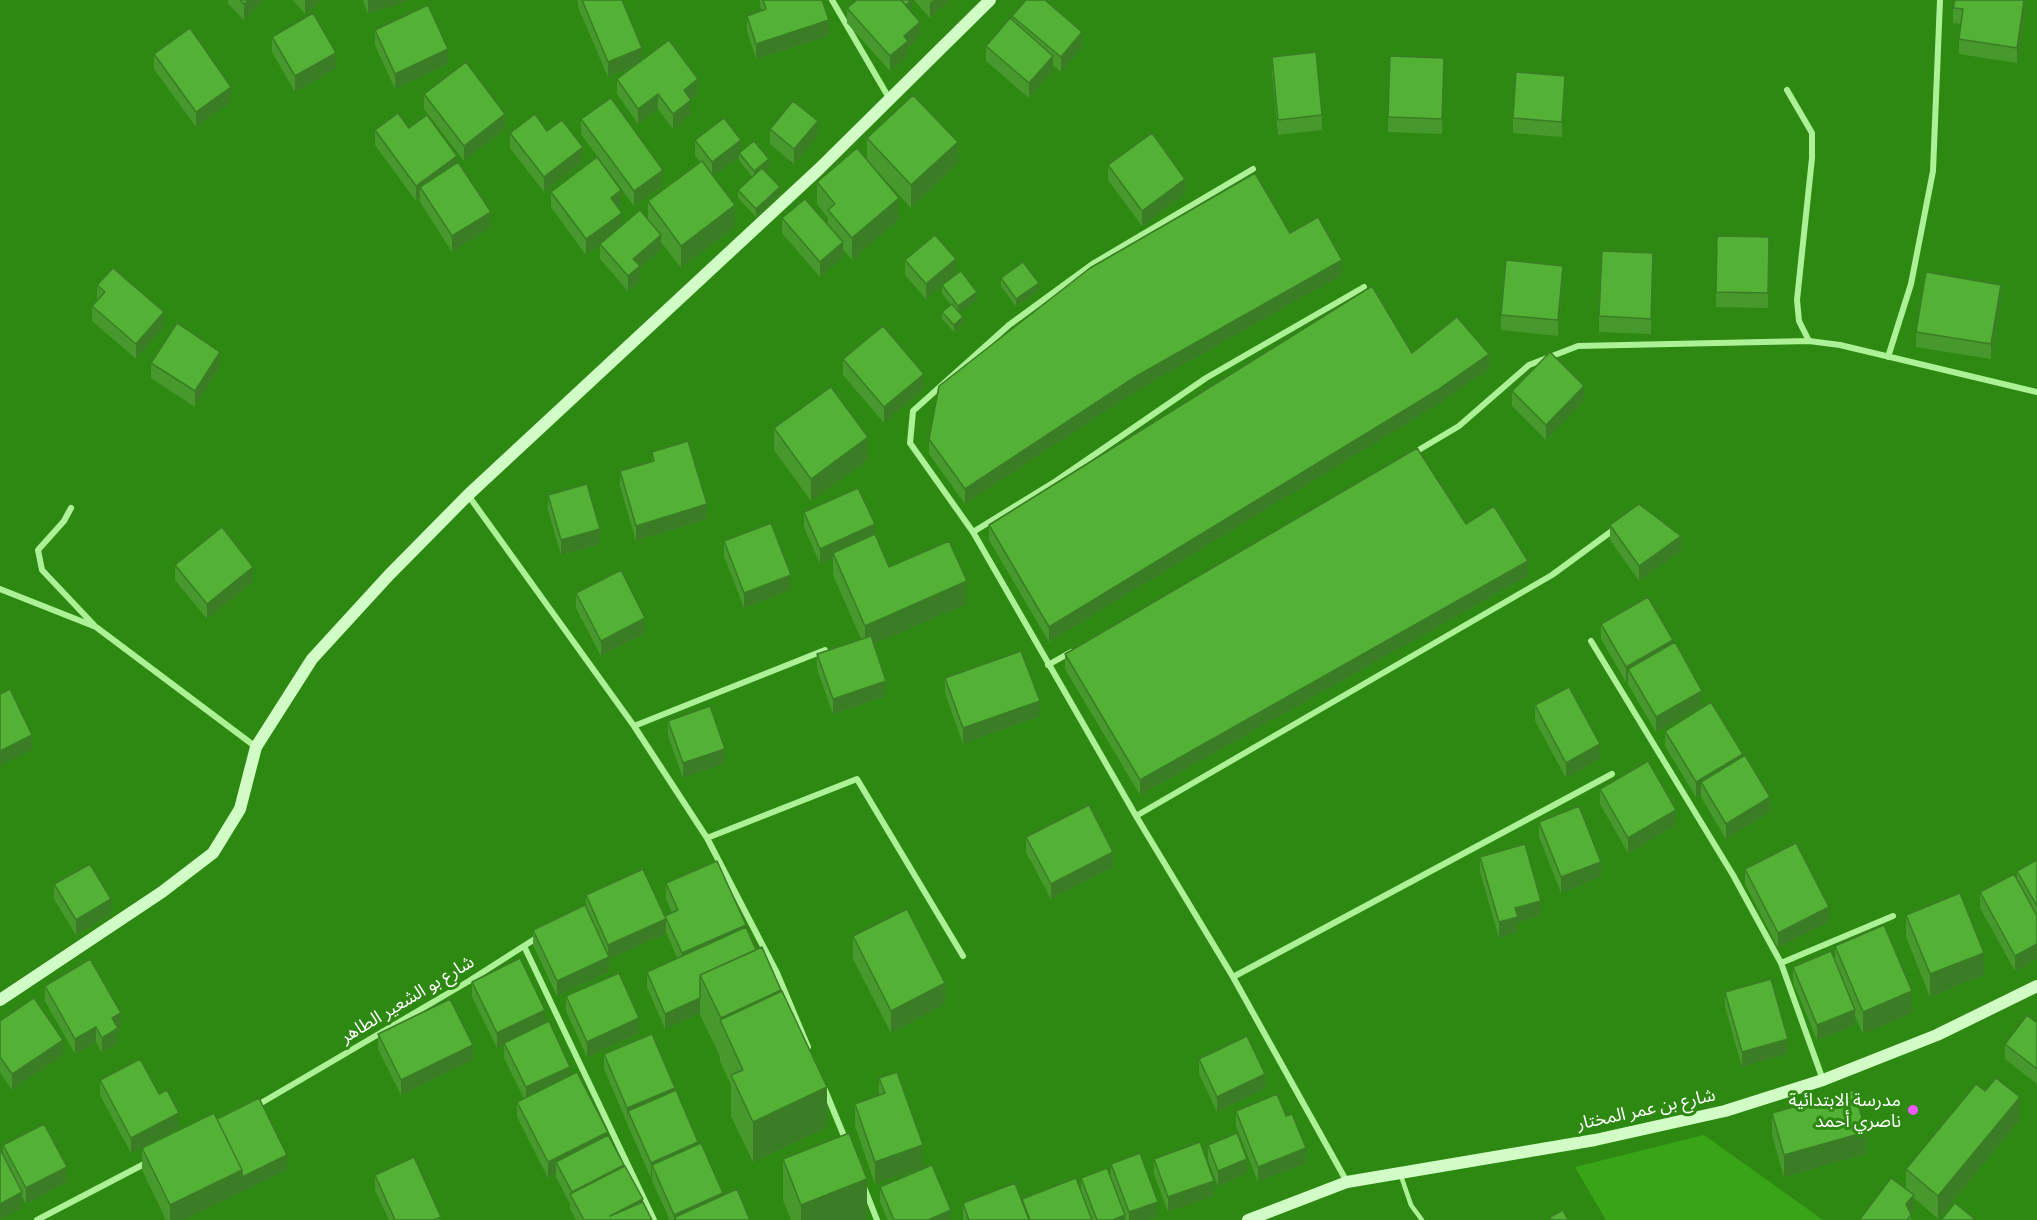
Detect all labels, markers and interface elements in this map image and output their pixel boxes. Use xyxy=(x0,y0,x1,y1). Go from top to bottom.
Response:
street label: شارع بو الشعير الطاهر xyxy=(336,950,478,1048)
street label: شارع بن عمر المختار xyxy=(1575,1084,1717,1134)
place label: مدرسة الابتدائية ناصري أحمد xyxy=(1789,1089,1901,1132)
marker: مدرسة الابتدائية ناصري أحمد xyxy=(1906,1103,1920,1117)

